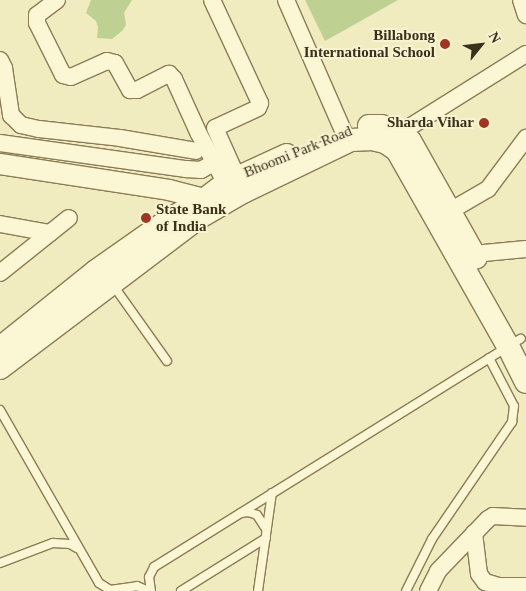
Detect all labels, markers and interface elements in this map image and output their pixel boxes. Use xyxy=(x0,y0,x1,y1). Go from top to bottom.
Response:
north arrow xyxy=(456,20,506,70)
place label: Billabong International School xyxy=(304,26,435,61)
text: N xyxy=(486,29,504,46)
marker: Billabong International School xyxy=(439,38,451,50)
place label: Sharda Vihar xyxy=(387,114,474,132)
marker: Sharda Vihar xyxy=(478,117,490,129)
street label: Bhoomi Park Road xyxy=(241,122,355,182)
place label: State Bank of India xyxy=(156,200,226,235)
marker: State Bank of India xyxy=(140,212,152,224)

